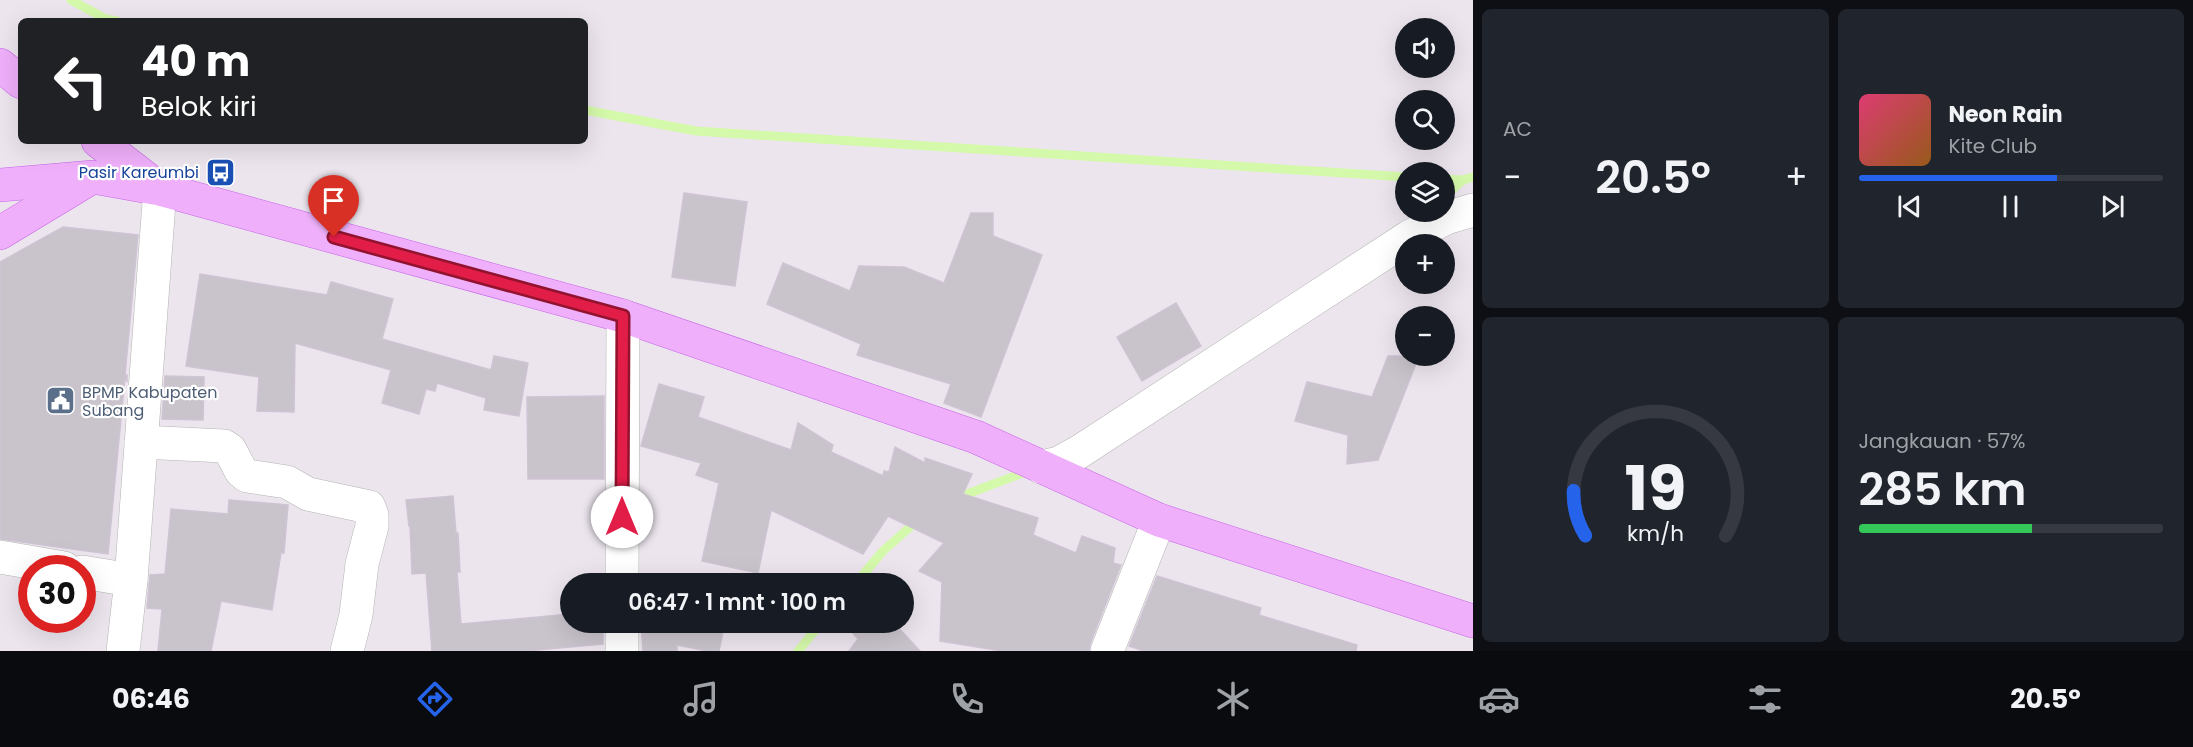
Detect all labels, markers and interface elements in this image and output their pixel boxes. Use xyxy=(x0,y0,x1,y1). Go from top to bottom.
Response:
map controls xyxy=(1395,18,1455,366)
button: sound xyxy=(1395,18,1455,78)
text: 40 m xyxy=(141,32,250,91)
icon: left xyxy=(42,42,120,120)
text: Belok kiri xyxy=(141,88,257,125)
button: search xyxy=(1395,90,1455,150)
text: Neon Rain xyxy=(1949,99,2063,130)
text: AC xyxy=(1503,115,1532,143)
text: Kite Club xyxy=(1949,132,2037,160)
text: 20.5° xyxy=(1595,146,1711,209)
text: − xyxy=(1503,154,1521,201)
text: + xyxy=(1785,154,1807,201)
bus stop icon: Pasir Kareumbi xyxy=(204,156,236,188)
place label: Pasir Kareumbi xyxy=(79,161,199,184)
button: layers xyxy=(1395,162,1455,222)
pin xyxy=(308,175,359,237)
icon: arrive xyxy=(317,184,350,217)
icon: previous xyxy=(1893,190,1926,223)
icon: pause xyxy=(1994,190,2027,223)
icon: next xyxy=(2096,190,2129,223)
button: + xyxy=(1395,234,1455,294)
button: − xyxy=(1395,306,1455,366)
place label: BPMP Kabupaten Subang xyxy=(82,381,217,422)
public building icon: BPMP Kabupaten Subang xyxy=(45,385,77,417)
text: Jangkauan · 57% xyxy=(1859,427,2025,455)
text: 19 xyxy=(1624,444,1686,532)
text: 285 km xyxy=(1859,458,2026,521)
position arrow xyxy=(590,485,654,549)
text: km/h xyxy=(1627,519,1684,550)
speed limit sign: 30 xyxy=(18,555,96,633)
text: 06:47 · 1 mnt · 100 m xyxy=(628,587,846,618)
icon: directions xyxy=(414,678,456,720)
icon: music xyxy=(680,678,722,720)
icon: phone xyxy=(946,678,988,720)
icon: climate xyxy=(1212,678,1254,720)
icon: car xyxy=(1478,678,1520,720)
icon: filters xyxy=(1744,678,1786,720)
text: 06:46 xyxy=(112,680,190,717)
text: 20.5° xyxy=(2010,680,2081,717)

